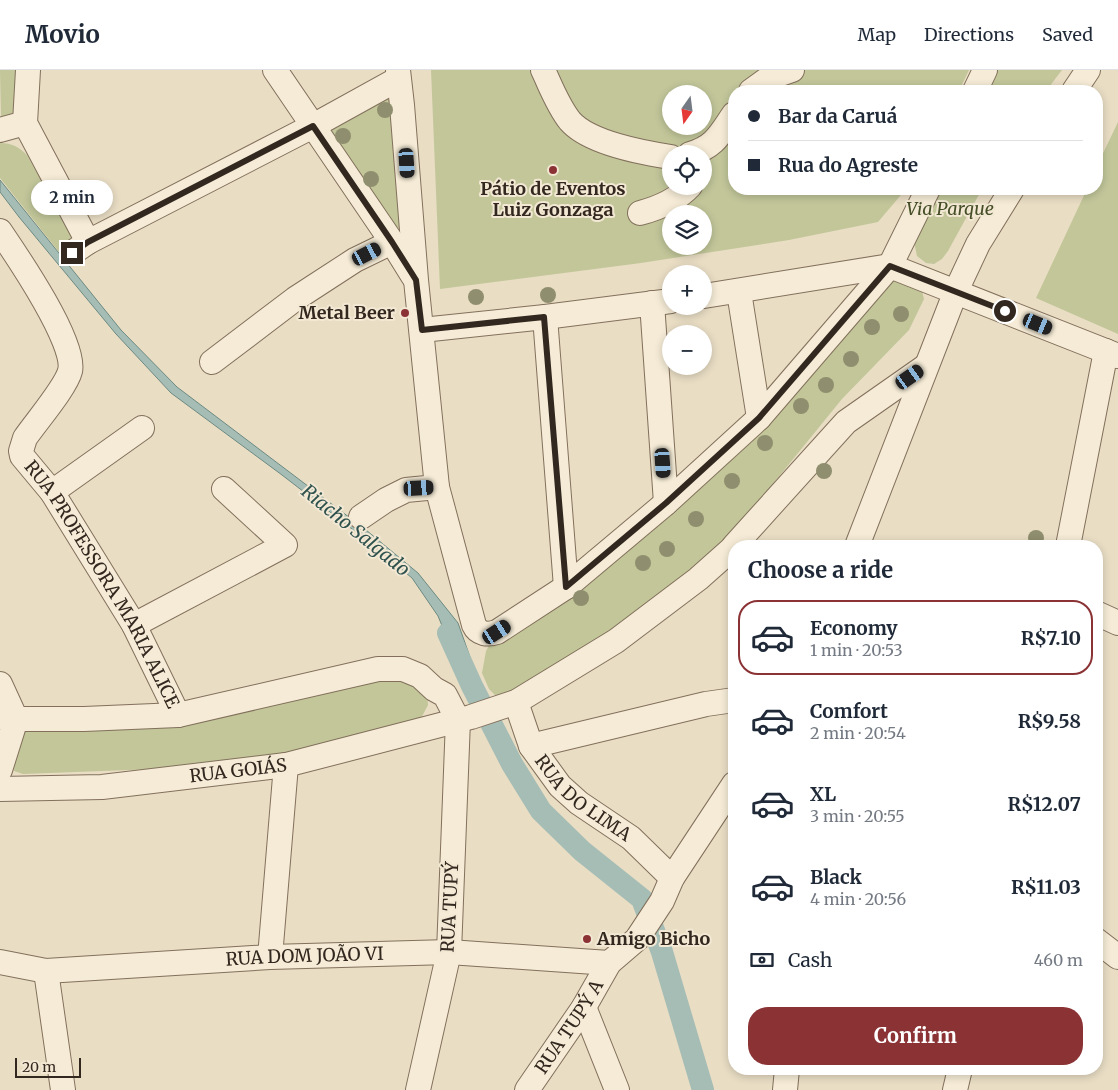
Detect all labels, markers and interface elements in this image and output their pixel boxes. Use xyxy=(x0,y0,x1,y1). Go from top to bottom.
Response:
text: Movio xyxy=(25,19,100,50)
text: Map xyxy=(858,23,896,46)
text: Directions xyxy=(924,23,1014,46)
text: Saved xyxy=(1042,23,1093,46)
north arrow xyxy=(662,85,712,135)
map controls xyxy=(662,85,712,375)
text: Bar da Caruá xyxy=(778,104,897,128)
button: locate xyxy=(662,145,712,195)
car xyxy=(398,148,415,178)
text: Rua do Agreste xyxy=(778,153,918,177)
marker: Pátio de Eventos Luiz Gonzaga xyxy=(547,164,559,176)
place label: Pátio de Eventos Luiz Gonzaga xyxy=(480,177,626,221)
callout: 2 min xyxy=(31,180,113,216)
text: 2 min xyxy=(49,187,95,207)
park label: Via Parque xyxy=(906,197,994,220)
button: layers xyxy=(662,205,712,255)
car xyxy=(350,241,383,267)
route end xyxy=(61,242,83,264)
button: + xyxy=(662,265,712,315)
route start xyxy=(994,300,1016,322)
place label: Metal Beer xyxy=(299,301,395,324)
marker: Metal Beer xyxy=(399,307,411,319)
car xyxy=(1021,311,1054,337)
button: − xyxy=(662,325,712,375)
car xyxy=(893,362,926,392)
car xyxy=(654,448,671,478)
street label: RUA PROFESSORA MARIA ALICE xyxy=(20,456,185,712)
water label: Riacho Salgado xyxy=(297,479,415,581)
car xyxy=(403,480,434,496)
text: Choose a ride xyxy=(748,556,893,584)
icon: car xyxy=(750,615,795,660)
text: Economy xyxy=(810,616,898,640)
car xyxy=(480,618,513,646)
text: R$7.10 xyxy=(1021,626,1081,650)
text: 1 min · 20:53 xyxy=(810,640,903,660)
icon: car xyxy=(750,698,795,743)
text: Comfort xyxy=(810,699,888,723)
text: R$9.58 xyxy=(1018,709,1081,733)
text: 2 min · 20:54 xyxy=(810,723,906,743)
street label: RUA DO LIMA xyxy=(530,750,636,846)
street label: RUA GOIÁS xyxy=(188,753,288,787)
icon: car xyxy=(750,781,795,826)
text: XL xyxy=(810,782,836,806)
text: R$12.07 xyxy=(1008,792,1081,816)
text: 3 min · 20:55 xyxy=(810,806,905,826)
street label: RUA TUPÝ xyxy=(436,861,463,953)
icon: car xyxy=(750,864,795,909)
text: Black xyxy=(810,865,862,889)
text: R$11.03 xyxy=(1011,875,1081,899)
text: 4 min · 20:56 xyxy=(810,889,906,909)
place label: Amigo Bicho xyxy=(596,927,710,950)
marker: Amigo Bicho xyxy=(581,933,593,945)
street label: RUA DOM JOÃO VI xyxy=(225,942,384,971)
icon: cash xyxy=(748,946,776,974)
text: Cash xyxy=(788,948,832,972)
text: 460 m xyxy=(1034,950,1083,970)
street label: RUA TUPÝ A xyxy=(530,975,608,1078)
button: Confirm xyxy=(748,1007,1083,1065)
scale bar xyxy=(15,1055,81,1078)
text: 20 m xyxy=(22,1058,56,1076)

